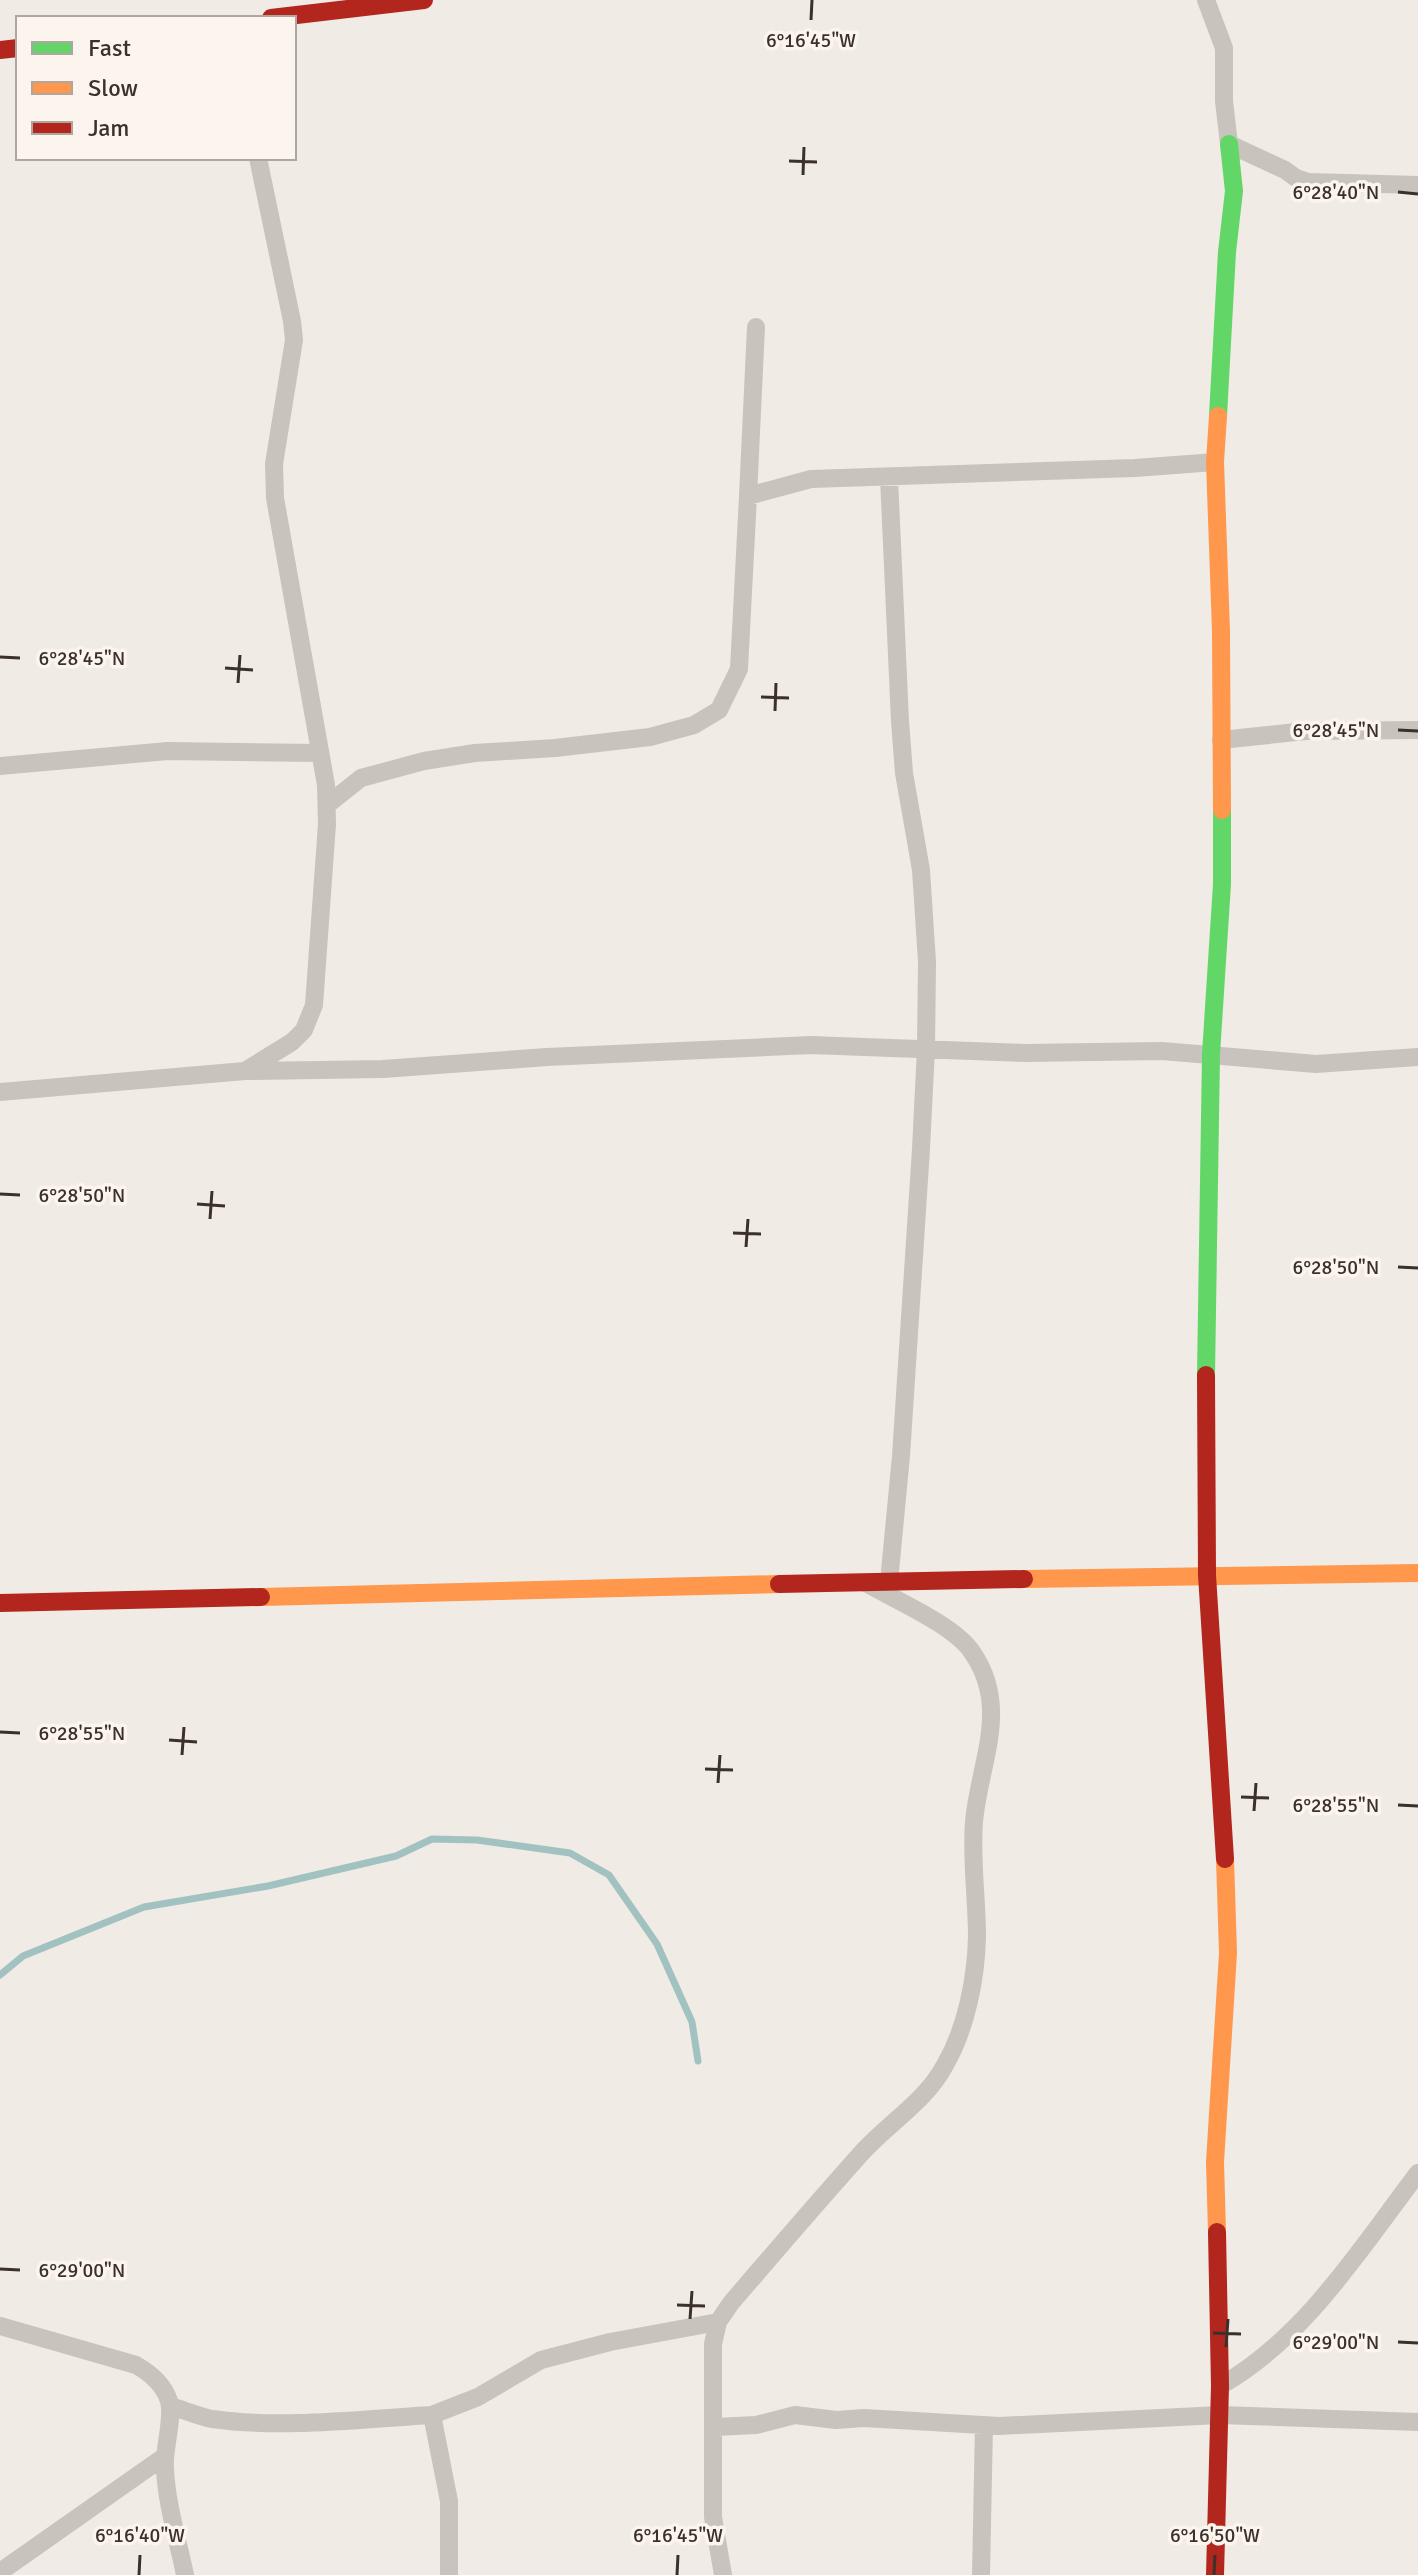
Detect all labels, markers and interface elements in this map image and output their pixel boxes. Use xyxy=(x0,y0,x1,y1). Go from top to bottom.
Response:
legend xyxy=(16,16,296,160)
text: 6°16'45"W xyxy=(766,28,856,53)
text: Fast xyxy=(88,33,131,63)
text: Slow xyxy=(88,73,138,103)
text: Jam xyxy=(88,113,129,143)
text: 6°28'40"N xyxy=(1293,180,1379,205)
text: 6°28'45"N xyxy=(39,646,125,671)
text: 6°28'45"N xyxy=(1293,718,1379,743)
text: 6°28'50"N xyxy=(39,1183,125,1208)
text: 6°28'50"N xyxy=(1293,1255,1379,1280)
text: 6°28'55"N xyxy=(39,1721,125,1746)
text: 6°28'55"N xyxy=(1293,1793,1379,1818)
text: 6°29'00"N xyxy=(39,2258,125,2283)
text: 6°29'00"N xyxy=(1293,2330,1379,2355)
text: 6°16'40"W xyxy=(95,2523,185,2548)
text: 6°16'45"W xyxy=(633,2523,723,2548)
text: 6°16'50"W xyxy=(1170,2523,1260,2548)

